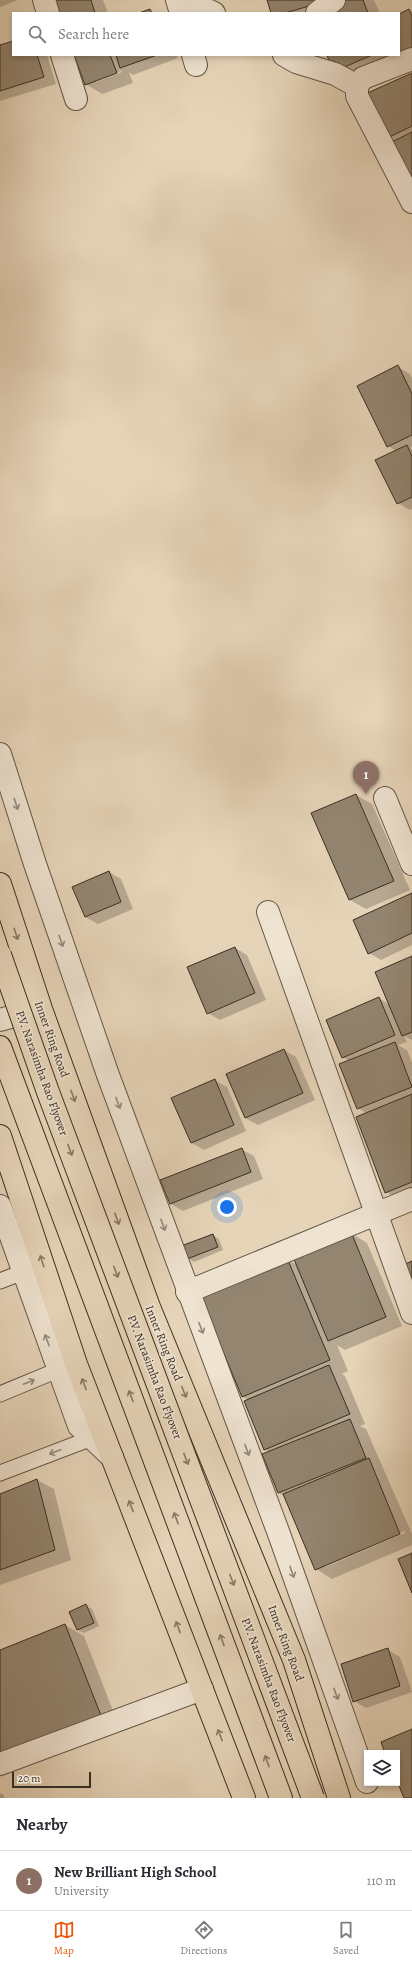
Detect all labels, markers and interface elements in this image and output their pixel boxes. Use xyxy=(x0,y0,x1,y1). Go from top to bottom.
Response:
search box xyxy=(12,12,400,56)
icon: search xyxy=(26,23,48,45)
text: Search here xyxy=(58,24,129,44)
pin: 1 xyxy=(353,761,379,794)
one-way arrow xyxy=(13,798,20,811)
one-way arrow xyxy=(13,928,21,940)
one-way arrow xyxy=(58,935,66,947)
street label: Inner Ring Road xyxy=(31,999,73,1080)
street label: P.V. Narasimha Rao Flyover xyxy=(12,1008,72,1138)
one-way arrow xyxy=(69,1090,77,1102)
one-way arrow xyxy=(115,1097,123,1109)
one-way arrow xyxy=(66,1143,74,1155)
your location xyxy=(217,1197,237,1217)
one-way arrow xyxy=(114,1212,122,1224)
one-way arrow xyxy=(160,1219,167,1232)
one-way arrow xyxy=(37,1256,45,1268)
one-way arrow xyxy=(112,1265,120,1277)
street label: Inner Ring Road xyxy=(142,1303,187,1384)
street label: P.V. Narasimha Rao Flyover xyxy=(124,1312,186,1442)
one-way arrow xyxy=(197,1322,205,1334)
one-way arrow xyxy=(43,1334,51,1346)
one-way arrow xyxy=(23,1378,35,1385)
one-way arrow xyxy=(79,1379,87,1391)
one-way arrow xyxy=(181,1386,188,1398)
one-way arrow xyxy=(127,1389,134,1402)
one-way arrow xyxy=(243,1443,251,1455)
one-way arrow xyxy=(49,1449,62,1456)
one-way arrow xyxy=(182,1452,190,1464)
one-way arrow xyxy=(126,1500,134,1512)
one-way arrow xyxy=(172,1512,180,1524)
one-way arrow xyxy=(289,1565,296,1578)
one-way arrow xyxy=(228,1574,236,1586)
street label: Inner Ring Road xyxy=(264,1603,308,1684)
street label: P.V. Narasimha Rao Flyover xyxy=(238,1615,300,1745)
one-way arrow xyxy=(173,1621,181,1633)
one-way arrow xyxy=(217,1634,225,1646)
one-way arrow xyxy=(332,1688,340,1700)
one-way arrow xyxy=(215,1730,223,1742)
map controls xyxy=(364,1750,400,1786)
button: layers xyxy=(364,1750,400,1786)
one-way arrow xyxy=(263,1755,270,1768)
scale bar xyxy=(12,1770,91,1789)
text: 20 m xyxy=(18,1771,40,1786)
text: Nearby xyxy=(16,1813,67,1836)
text: New Brilliant High School xyxy=(54,1862,216,1882)
text: 1 xyxy=(27,1872,31,1889)
text: 110 m xyxy=(367,1872,396,1889)
text: University xyxy=(54,1882,109,1899)
tab: Map xyxy=(53,1919,75,1958)
tab: Directions xyxy=(180,1919,228,1958)
tab: Saved xyxy=(333,1919,359,1958)

